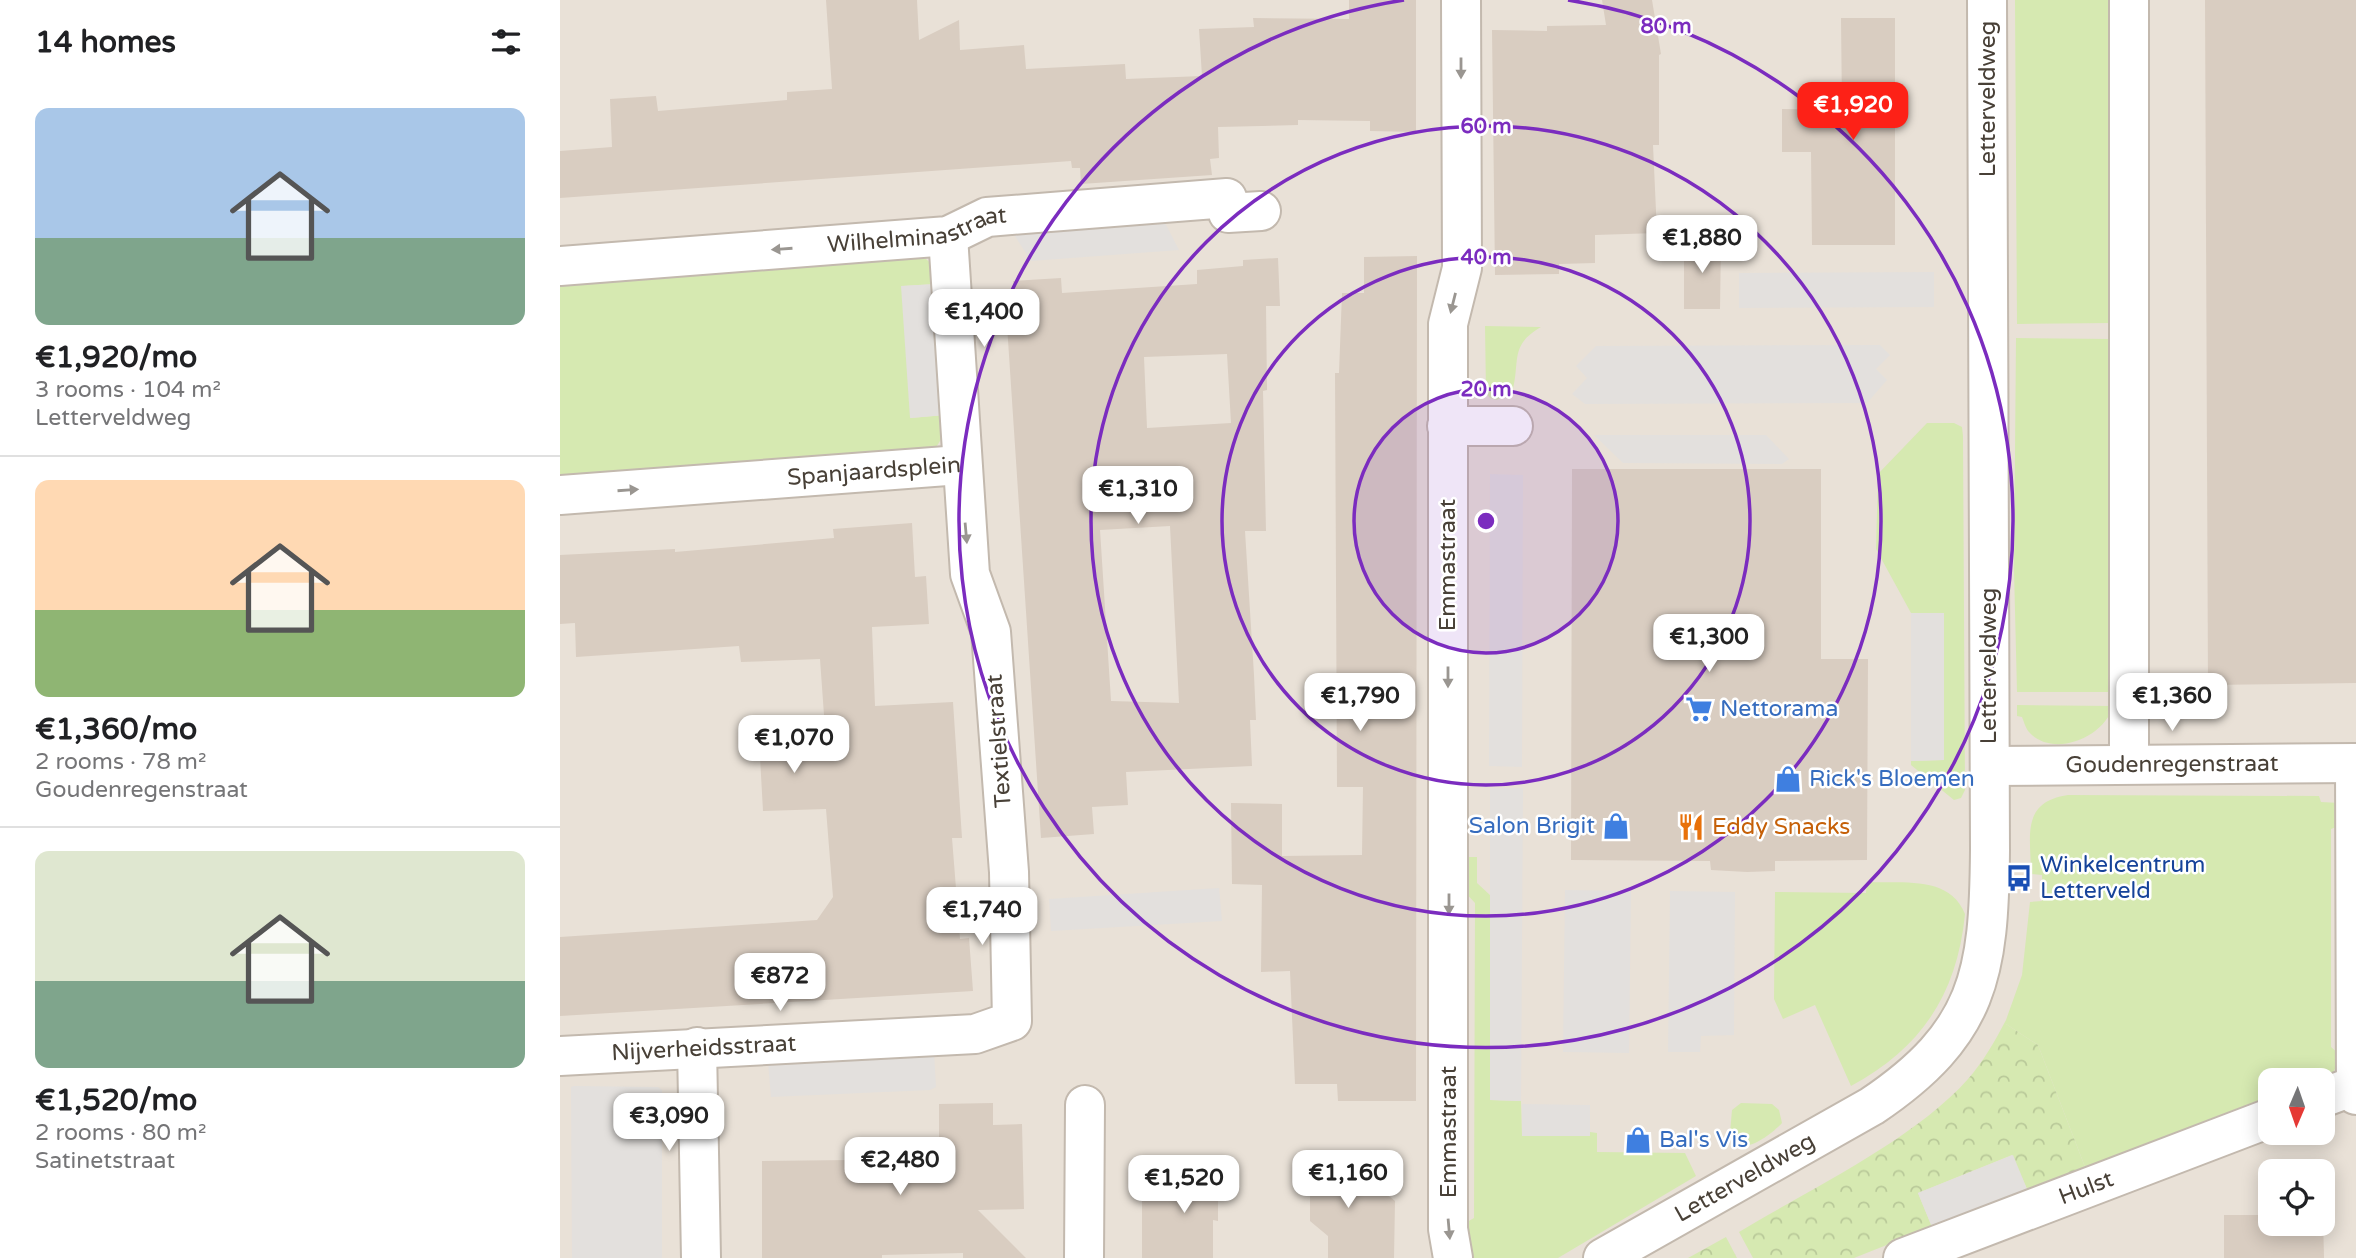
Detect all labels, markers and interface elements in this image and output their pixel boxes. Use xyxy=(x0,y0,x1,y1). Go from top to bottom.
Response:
text: 80 m xyxy=(1640,14,1692,39)
street label: Letterveldweg xyxy=(1974,21,2002,177)
icon: filters xyxy=(487,23,525,61)
text: 14 homes xyxy=(35,24,176,61)
one-way arrow xyxy=(1455,57,1467,79)
pin: €1,920 xyxy=(1796,82,1910,142)
text: €1,920 xyxy=(1813,91,1893,119)
text: 60 m xyxy=(1460,114,1512,139)
icon: home xyxy=(217,153,343,279)
street label: Wilhelminastraat xyxy=(826,201,1008,259)
pin: €1,880 xyxy=(1645,216,1759,275)
text: €1,880 xyxy=(1662,224,1742,252)
one-way arrow xyxy=(771,244,793,255)
text: 40 m xyxy=(1460,245,1512,270)
pin: €1,400 xyxy=(927,290,1041,349)
one-way arrow xyxy=(1447,292,1458,314)
text: €1,400 xyxy=(945,298,1023,326)
text: €1,920/mo xyxy=(35,339,197,376)
text: 3 rooms · 104 m² xyxy=(35,376,221,404)
text: 20 m xyxy=(1460,377,1512,402)
text: Letterveldweg xyxy=(35,404,191,432)
street label: Spanjaardsplein xyxy=(786,451,962,492)
pin: €1,310 xyxy=(1081,466,1195,526)
text: €1,310 xyxy=(1098,475,1178,503)
one-way arrow xyxy=(617,484,639,495)
street label: Emmastraat xyxy=(1434,499,1462,631)
centre of rings xyxy=(1474,509,1498,533)
one-way arrow xyxy=(961,522,972,544)
icon: home xyxy=(217,525,343,651)
street label: Letterveldweg xyxy=(1975,588,2003,744)
pin: €1,300 xyxy=(1652,614,1766,674)
text: €1,300 xyxy=(1669,623,1749,651)
one-way arrow xyxy=(1442,666,1454,688)
street label: Textielstraat xyxy=(980,673,1018,809)
pin: €1,790 xyxy=(1303,674,1417,733)
pin: €1,360 xyxy=(2115,674,2229,733)
text: €1,790 xyxy=(1320,682,1400,710)
text: €1,360 xyxy=(2132,682,2212,710)
supermarket icon: Nettorama xyxy=(1684,694,1714,724)
place label: Nettorama xyxy=(1720,695,1838,723)
text: €1,360/mo xyxy=(35,711,197,748)
pin: €1,070 xyxy=(737,716,851,775)
text: €1,070 xyxy=(754,724,834,752)
text: 2 rooms · 78 m² xyxy=(35,748,206,776)
street label: Goudenregenstraat xyxy=(2065,750,2279,779)
shop icon: Rick's Bloemen xyxy=(1773,764,1803,794)
place label: Rick's Bloemen xyxy=(1809,765,1975,793)
text: Goudenregenstraat xyxy=(35,776,248,804)
shop icon: Salon Brigit xyxy=(1601,811,1631,841)
place label: Salon Brigit xyxy=(1469,812,1595,840)
restaurant icon: Eddy Snacks xyxy=(1676,812,1706,842)
place label: Eddy Snacks xyxy=(1712,813,1850,841)
place label: Winkelcentrum Letterveld xyxy=(2040,851,2205,905)
bus stop icon: Winkelcentrum Letterveld xyxy=(2004,863,2034,893)
pin: €1,740 xyxy=(925,888,1039,947)
one-way arrow xyxy=(1443,893,1455,915)
icon: home xyxy=(217,896,343,1022)
text: €1,740 xyxy=(942,896,1022,924)
pin: €872 xyxy=(739,954,821,1013)
text: €872 xyxy=(750,962,810,990)
street label: Nijverheidsstraat xyxy=(611,1029,797,1067)
street label: Emmastraat xyxy=(1435,1066,1463,1198)
north arrow xyxy=(2258,1068,2334,1144)
map controls xyxy=(2258,1068,2335,1236)
text: €1,520/mo xyxy=(35,1082,197,1119)
pin: €3,090 xyxy=(612,1094,726,1153)
text: €3,090 xyxy=(629,1102,709,1130)
text: 2 rooms · 80 m² xyxy=(35,1119,206,1147)
shop icon: Bal's Vis xyxy=(1623,1125,1653,1155)
place label: Bal's Vis xyxy=(1659,1126,1748,1154)
street label: Letterveldweg xyxy=(1670,1127,1820,1228)
pin: €2,480 xyxy=(843,1138,957,1197)
text: €2,480 xyxy=(861,1146,939,1174)
text: Satinetstraat xyxy=(35,1147,175,1175)
pin: €1,160 xyxy=(1291,1150,1405,1210)
pin: €1,520 xyxy=(1127,1156,1241,1215)
text: €1,160 xyxy=(1308,1159,1388,1187)
button: locate xyxy=(2258,1159,2335,1236)
text: €1,520 xyxy=(1144,1164,1224,1192)
street label: Hulst xyxy=(2055,1165,2118,1211)
one-way arrow xyxy=(1444,1219,1455,1241)

